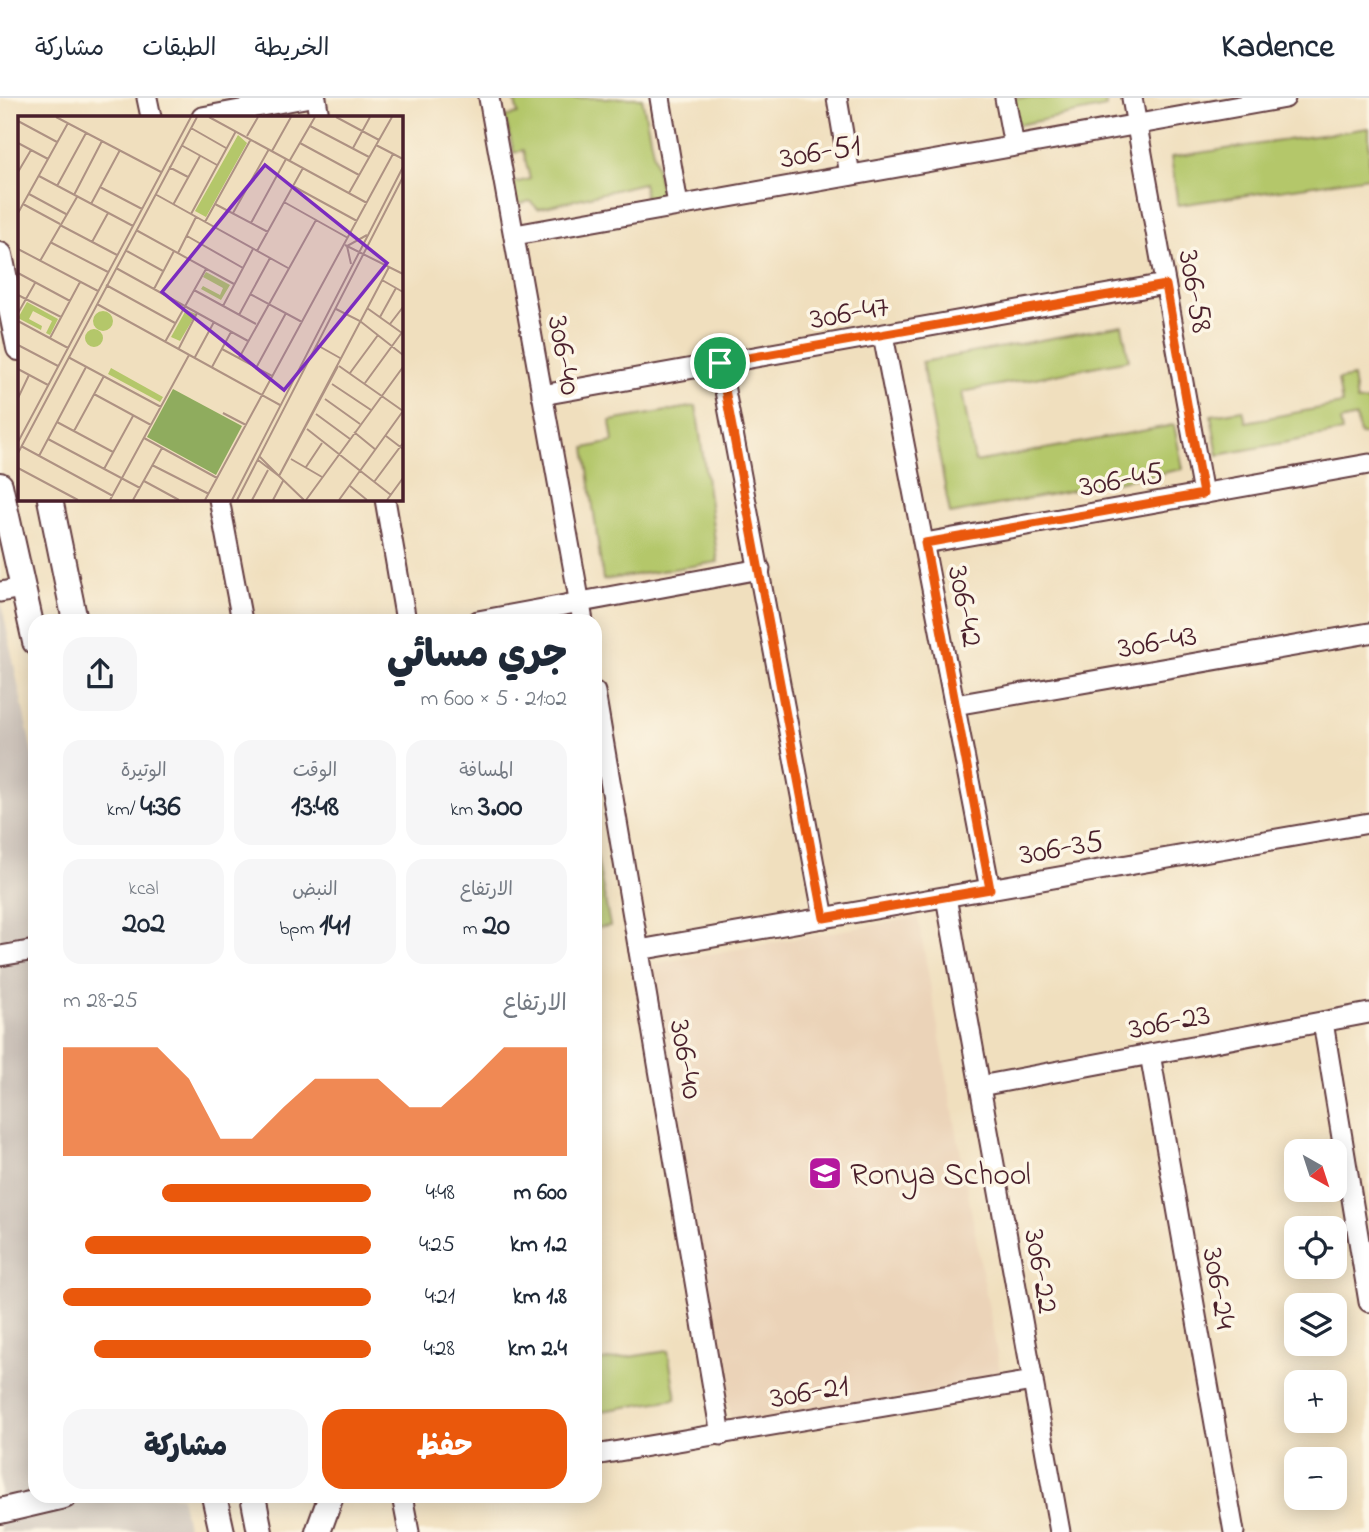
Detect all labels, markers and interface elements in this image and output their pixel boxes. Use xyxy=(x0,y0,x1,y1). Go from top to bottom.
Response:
text: Kadence xyxy=(1221,24,1334,72)
text: مشاركة xyxy=(35,32,104,67)
text: الطبقات xyxy=(142,32,217,67)
text: الخريطة xyxy=(255,32,329,67)
inset map xyxy=(18,116,402,500)
street label: 306-51 xyxy=(776,123,865,184)
street label: 306-58 xyxy=(1163,246,1224,337)
street label: 306-47 xyxy=(806,284,893,344)
street label: 306-40 xyxy=(532,312,593,399)
pin xyxy=(690,333,750,393)
icon: arrive xyxy=(701,344,739,382)
street label: 306-45 xyxy=(1076,451,1167,512)
street label: 306-42 xyxy=(933,562,994,652)
street label: 306-43 xyxy=(1114,613,1201,673)
text: جري مسائي xyxy=(387,629,567,685)
button: share xyxy=(63,637,137,711)
text: 21:02 · 5 × 600 m xyxy=(420,683,567,716)
text: الوتيرة xyxy=(121,758,167,785)
text: الوقت xyxy=(293,758,337,785)
text: المسافة xyxy=(459,758,513,785)
text: 4:36 xyxy=(140,786,181,830)
text: 13:48 xyxy=(291,786,339,830)
text: 3.00 xyxy=(478,786,522,830)
text: /km xyxy=(107,797,140,824)
text: km xyxy=(450,797,478,824)
street label: 306-35 xyxy=(1016,819,1107,880)
text: kcal xyxy=(129,876,159,903)
text: النبض xyxy=(292,877,338,904)
text: الارتفاع xyxy=(460,877,513,904)
text: 202 xyxy=(122,903,165,947)
text: 141 xyxy=(319,905,351,949)
text: 20 xyxy=(482,905,510,949)
text: bpm xyxy=(279,916,319,943)
text: m xyxy=(463,916,482,943)
text: 25–28 m xyxy=(63,985,138,1018)
text: الارتفاع xyxy=(503,988,567,1021)
street label: 306-23 xyxy=(1125,993,1215,1054)
street label: 306-40 xyxy=(654,1016,715,1103)
north arrow xyxy=(1284,1139,1348,1202)
map controls xyxy=(1284,1139,1347,1510)
place label: Ronya School xyxy=(850,1153,1031,1200)
school or university icon: Ronya School xyxy=(806,1154,844,1192)
text: 4:48 xyxy=(425,1177,455,1210)
text: 600 m xyxy=(513,1177,567,1210)
button: locate xyxy=(1284,1216,1347,1279)
street label: 306-22 xyxy=(1009,1226,1070,1318)
text: 4:25 xyxy=(419,1229,455,1262)
text: 1.2 km xyxy=(510,1229,567,1262)
street label: 306-24 xyxy=(1187,1244,1248,1333)
text: 4:21 xyxy=(425,1281,455,1314)
text: 1.8 km xyxy=(513,1281,567,1314)
button: layers xyxy=(1284,1293,1347,1356)
text: 4:28 xyxy=(424,1333,455,1366)
text: 2.4 km xyxy=(508,1333,567,1366)
street label: 306-21 xyxy=(767,1363,853,1423)
button: + xyxy=(1284,1370,1347,1433)
button: مشاركة xyxy=(63,1409,308,1489)
button: حفظ xyxy=(322,1409,567,1489)
button: − xyxy=(1284,1447,1347,1510)

